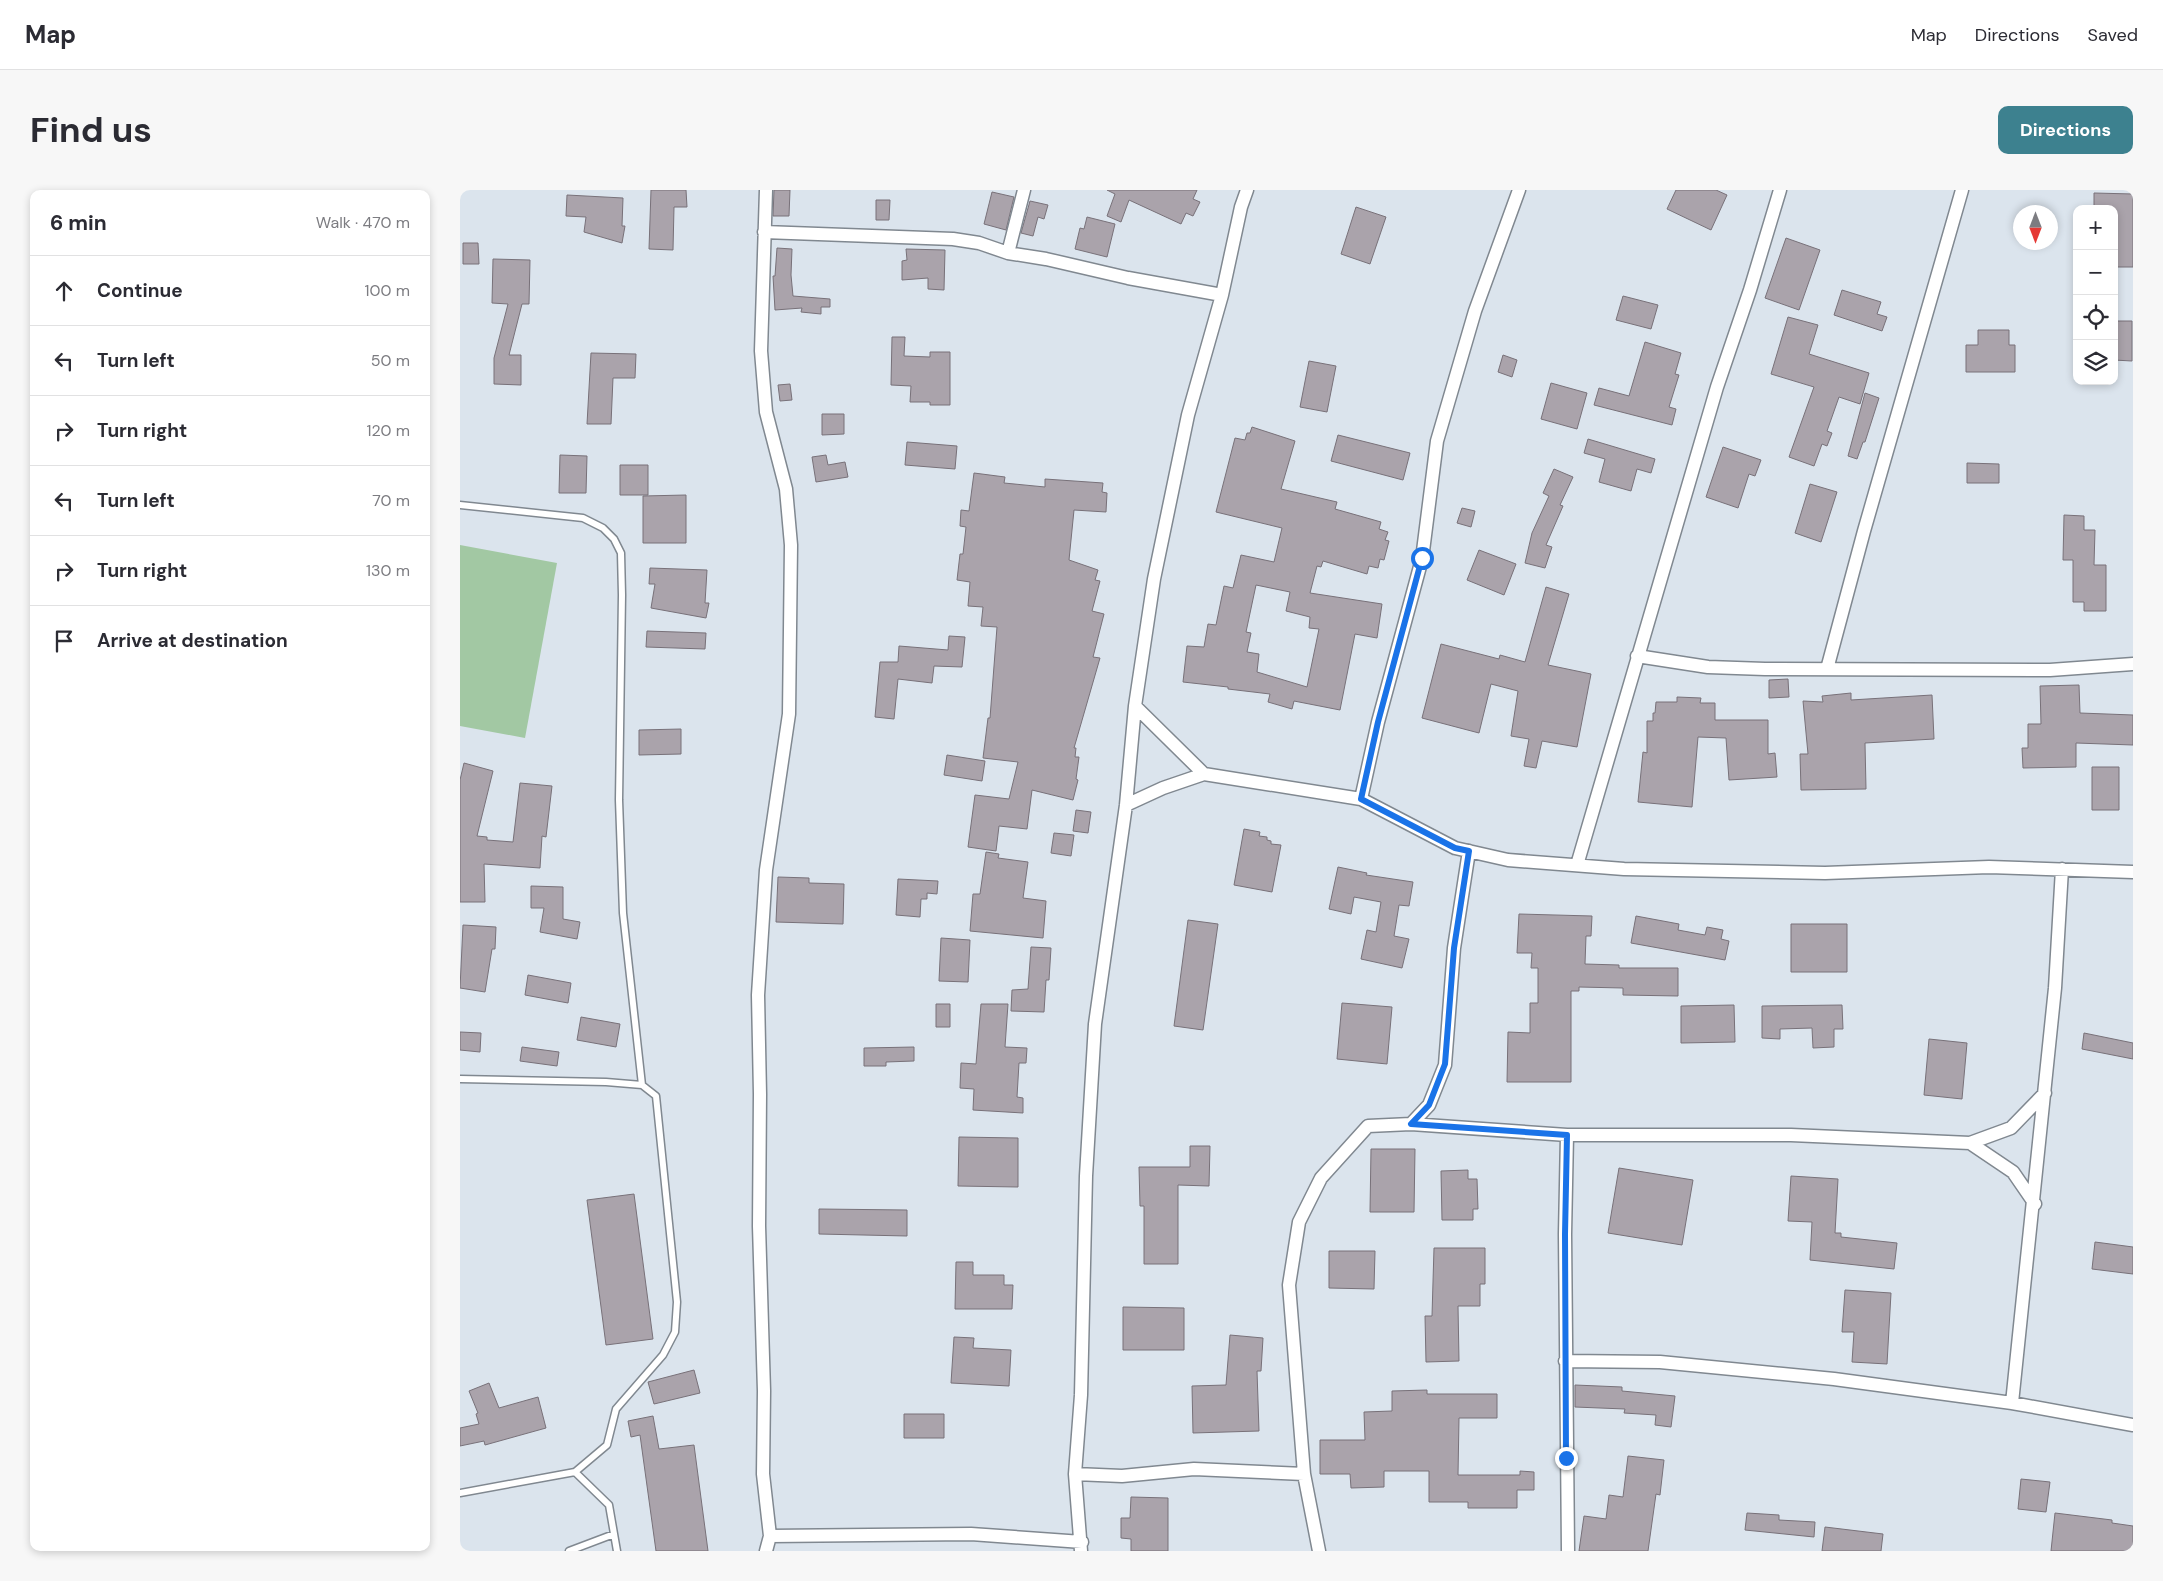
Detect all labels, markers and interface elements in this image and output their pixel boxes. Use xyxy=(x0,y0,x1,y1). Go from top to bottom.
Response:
text: Map xyxy=(25,19,76,50)
text: Map xyxy=(1911,23,1947,47)
text: Directions xyxy=(1975,23,2060,47)
text: Saved xyxy=(2088,23,2138,47)
button: Directions xyxy=(1998,106,2133,154)
text: Find us xyxy=(30,107,152,153)
north arrow xyxy=(2013,205,2058,250)
map controls xyxy=(2073,205,2118,385)
button: + xyxy=(2073,205,2118,250)
text: 6 min xyxy=(50,209,107,237)
text: Walk · 470 m xyxy=(316,212,410,233)
button: − xyxy=(2073,250,2118,295)
icon: ahead xyxy=(50,277,78,305)
text: Continue xyxy=(97,278,183,303)
text: 100 m xyxy=(365,280,410,301)
button: locate xyxy=(2073,295,2118,340)
button: layers xyxy=(2073,340,2118,385)
icon: left xyxy=(50,347,78,375)
text: Turn left xyxy=(97,348,175,373)
text: 50 m xyxy=(371,350,410,371)
icon: right xyxy=(50,417,78,445)
text: Turn right xyxy=(97,418,187,443)
text: 120 m xyxy=(366,420,410,441)
icon: left xyxy=(50,487,78,515)
text: Turn left xyxy=(97,488,175,513)
text: 70 m xyxy=(372,490,410,511)
route start xyxy=(1411,547,1434,570)
icon: right xyxy=(50,557,78,585)
text: Turn right xyxy=(97,558,187,583)
text: 130 m xyxy=(366,560,410,581)
icon: arrive xyxy=(50,627,78,655)
text: Arrive at destination xyxy=(97,628,288,653)
route end xyxy=(1555,1447,1578,1470)

